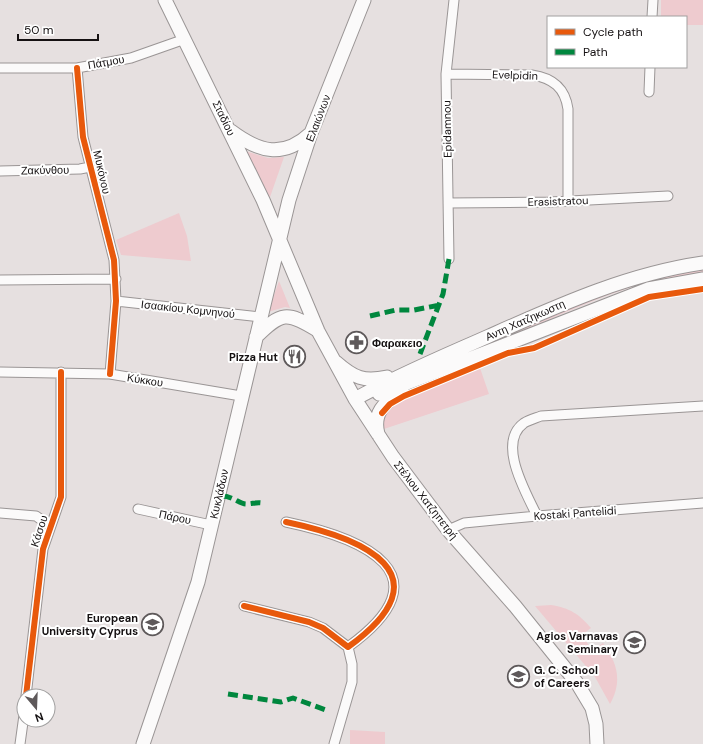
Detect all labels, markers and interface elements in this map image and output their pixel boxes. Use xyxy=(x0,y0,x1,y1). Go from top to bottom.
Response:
scale bar xyxy=(18,16,98,42)
legend xyxy=(547,16,687,68)
text: 50 m xyxy=(24,22,53,38)
text: Cycle path xyxy=(583,24,643,40)
text: Path xyxy=(583,44,608,60)
street label: Πάτμου xyxy=(87,52,125,72)
street label: Evelpidin xyxy=(492,67,538,83)
street label: Ελαιώνων xyxy=(303,92,334,144)
street label: Σταδίου xyxy=(209,98,239,138)
street label: Epidamnou xyxy=(439,100,455,158)
street label: Μυκόνου xyxy=(90,149,114,195)
street label: Ζακύνθου xyxy=(21,163,69,177)
street label: Erasistratou xyxy=(527,193,589,209)
street label: Αντη Χατζηκωστη xyxy=(483,296,567,344)
street label: Ισαακίου Κομνηνού xyxy=(140,297,236,321)
pharmacy icon: Φαρακειο xyxy=(343,330,369,356)
place label: Φαρακειο xyxy=(372,336,423,350)
restaurant icon: Pizza Hut xyxy=(281,344,307,370)
place label: Pizza Hut xyxy=(229,350,278,364)
street label: Κύκκου xyxy=(126,370,164,390)
street label: Στέλιου Χατζηπετρή xyxy=(391,458,461,542)
street label: Κυκλάδων xyxy=(206,467,232,520)
street label: Kostaki Pantelidi xyxy=(533,503,617,523)
street label: Πάρου xyxy=(158,507,192,527)
street label: Κάσου xyxy=(27,513,51,549)
place label: European University Cyprus xyxy=(42,611,138,638)
school or university icon: European University Cyprus xyxy=(140,611,166,637)
place label: Agios Varnavas Seminary xyxy=(536,629,618,656)
school or university icon: Agios Varnavas Seminary xyxy=(621,629,647,655)
school or university icon: G. C. School of Careers xyxy=(506,663,532,689)
place label: G. C. School of Careers xyxy=(534,663,598,690)
north arrow xyxy=(16,688,56,728)
text: N xyxy=(33,710,45,725)

